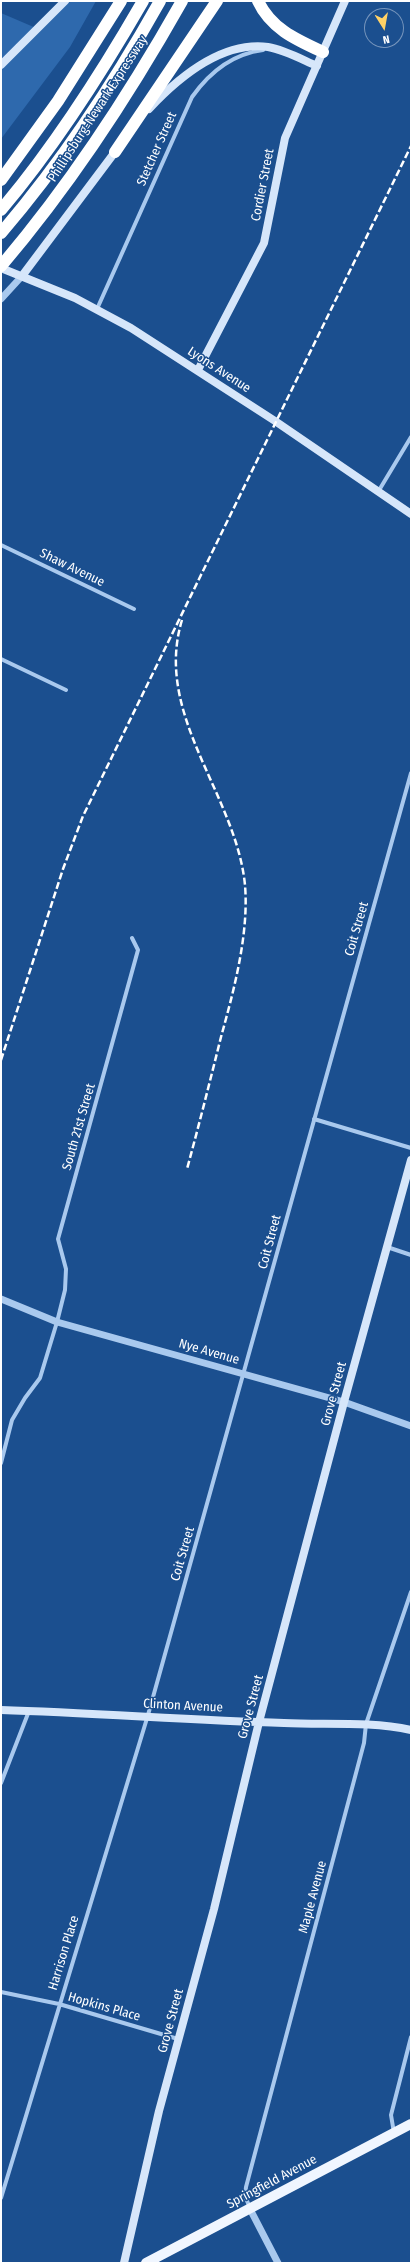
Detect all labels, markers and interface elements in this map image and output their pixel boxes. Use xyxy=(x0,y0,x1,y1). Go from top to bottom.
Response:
north arrow xyxy=(364,8,404,48)
text: N xyxy=(382,32,391,46)
street label: Phillipsburg-Newark Expressway xyxy=(45,33,151,185)
street label: Stetcher Street xyxy=(134,110,180,188)
street label: Cordier Street xyxy=(248,147,278,223)
street label: Lyons Avenue xyxy=(185,344,253,396)
street label: Shaw Avenue xyxy=(37,546,107,590)
street label: Coit Street xyxy=(342,900,372,958)
street label: South 21st Street xyxy=(59,1082,99,1172)
street label: Coit Street xyxy=(255,1213,285,1271)
street label: Nye Avenue xyxy=(177,1336,241,1368)
street label: Grove Street xyxy=(318,1360,350,1428)
street label: Coit Street xyxy=(168,1525,198,1583)
street label: Grove Street xyxy=(235,1673,267,1741)
street label: Clinton Avenue xyxy=(143,1696,223,1716)
street label: Maple Avenue xyxy=(296,1859,330,1935)
street label: Harrison Place xyxy=(45,1914,83,1992)
street label: Grove Street xyxy=(155,1987,187,2055)
street label: Hopkins Place xyxy=(66,1989,142,2025)
street label: Springfield Avenue xyxy=(224,2152,320,2212)

